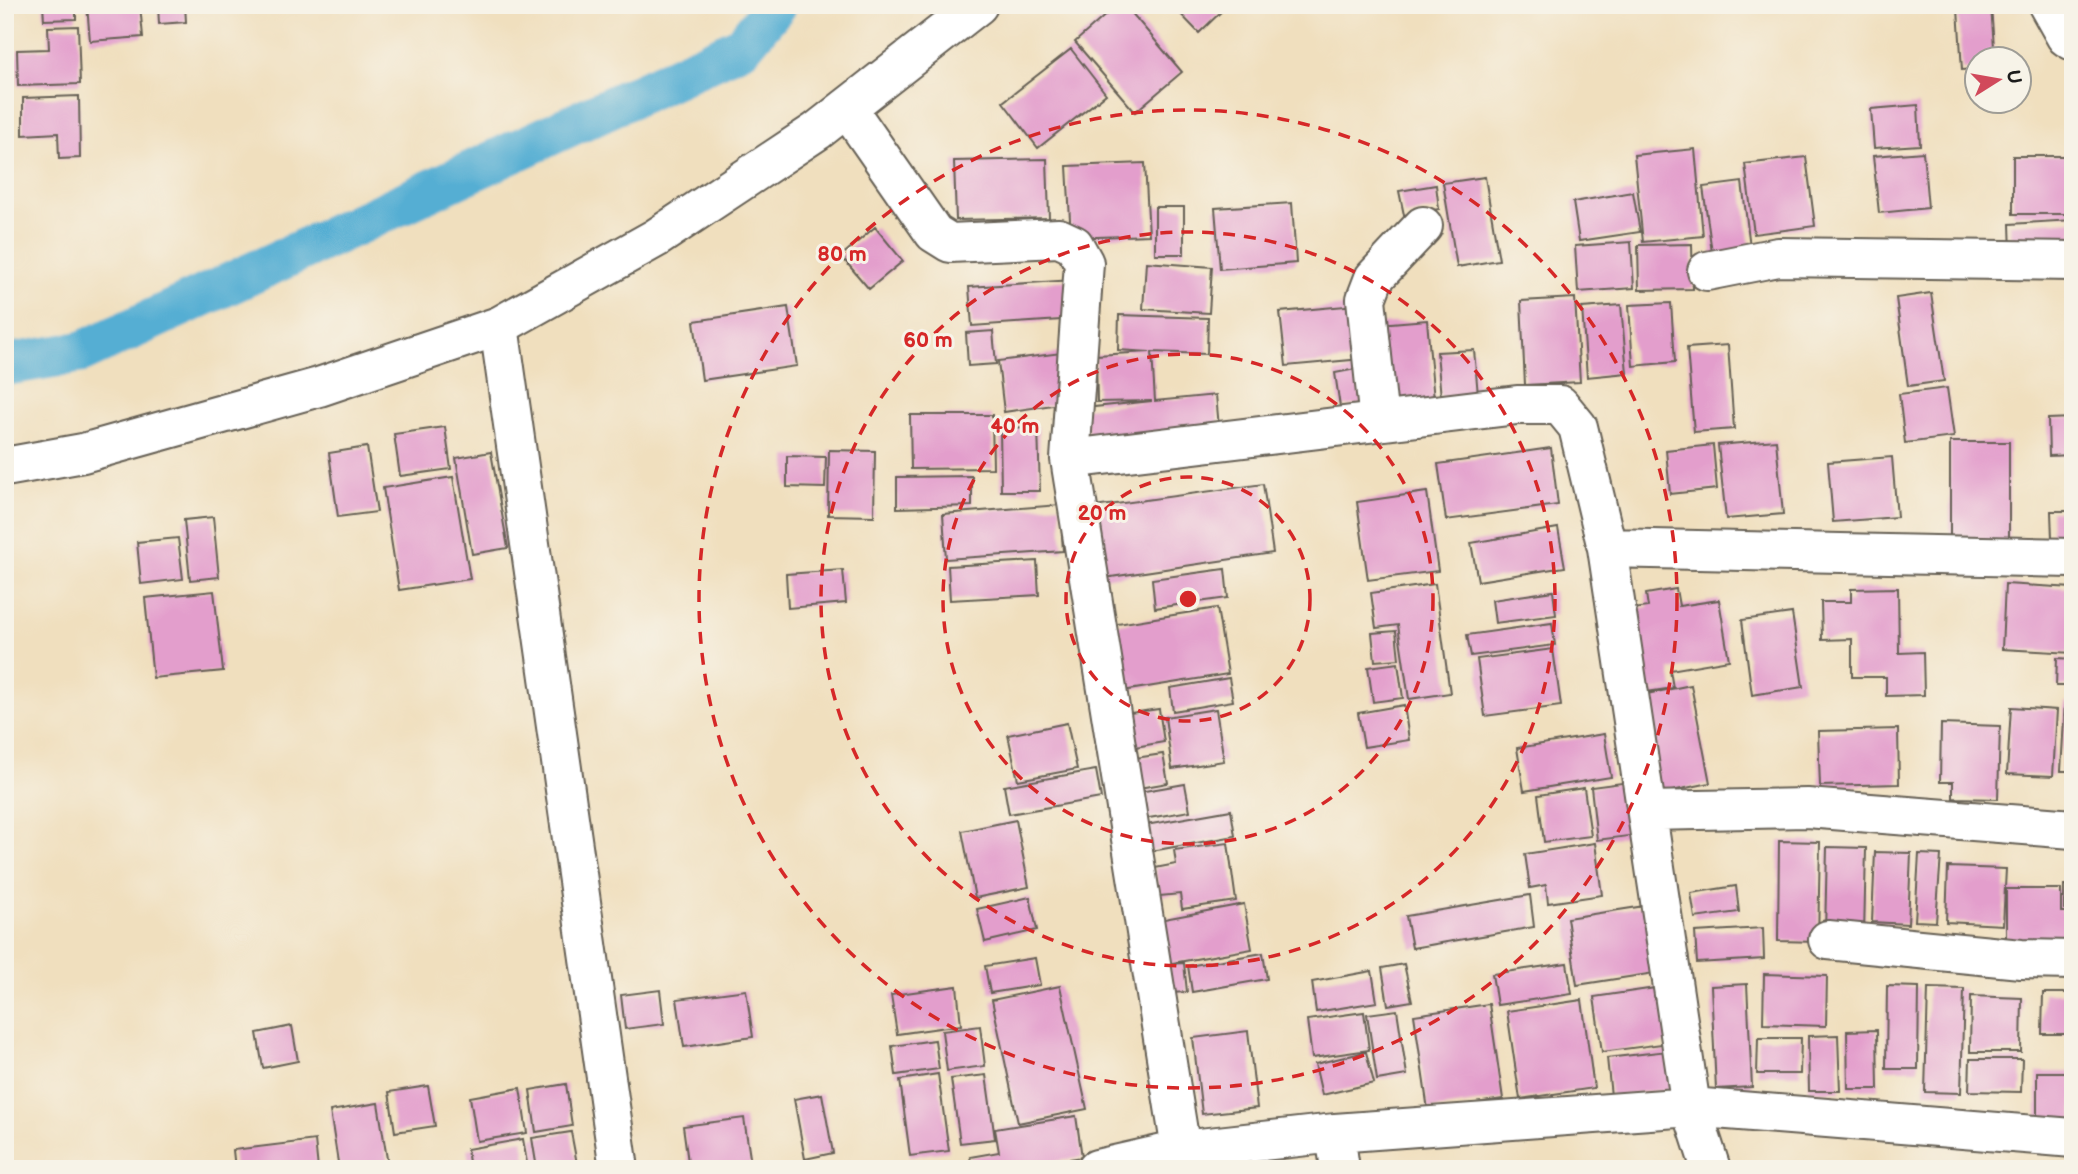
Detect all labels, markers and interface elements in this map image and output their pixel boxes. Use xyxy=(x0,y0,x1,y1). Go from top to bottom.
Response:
north arrow xyxy=(1962,46,2032,116)
text: U xyxy=(2001,68,2026,86)
text: 80 m xyxy=(817,242,867,267)
text: 60 m xyxy=(903,328,953,353)
text: 40 m xyxy=(990,414,1040,439)
text: 20 m xyxy=(1078,501,1126,526)
centre of rings xyxy=(1176,587,1200,611)

